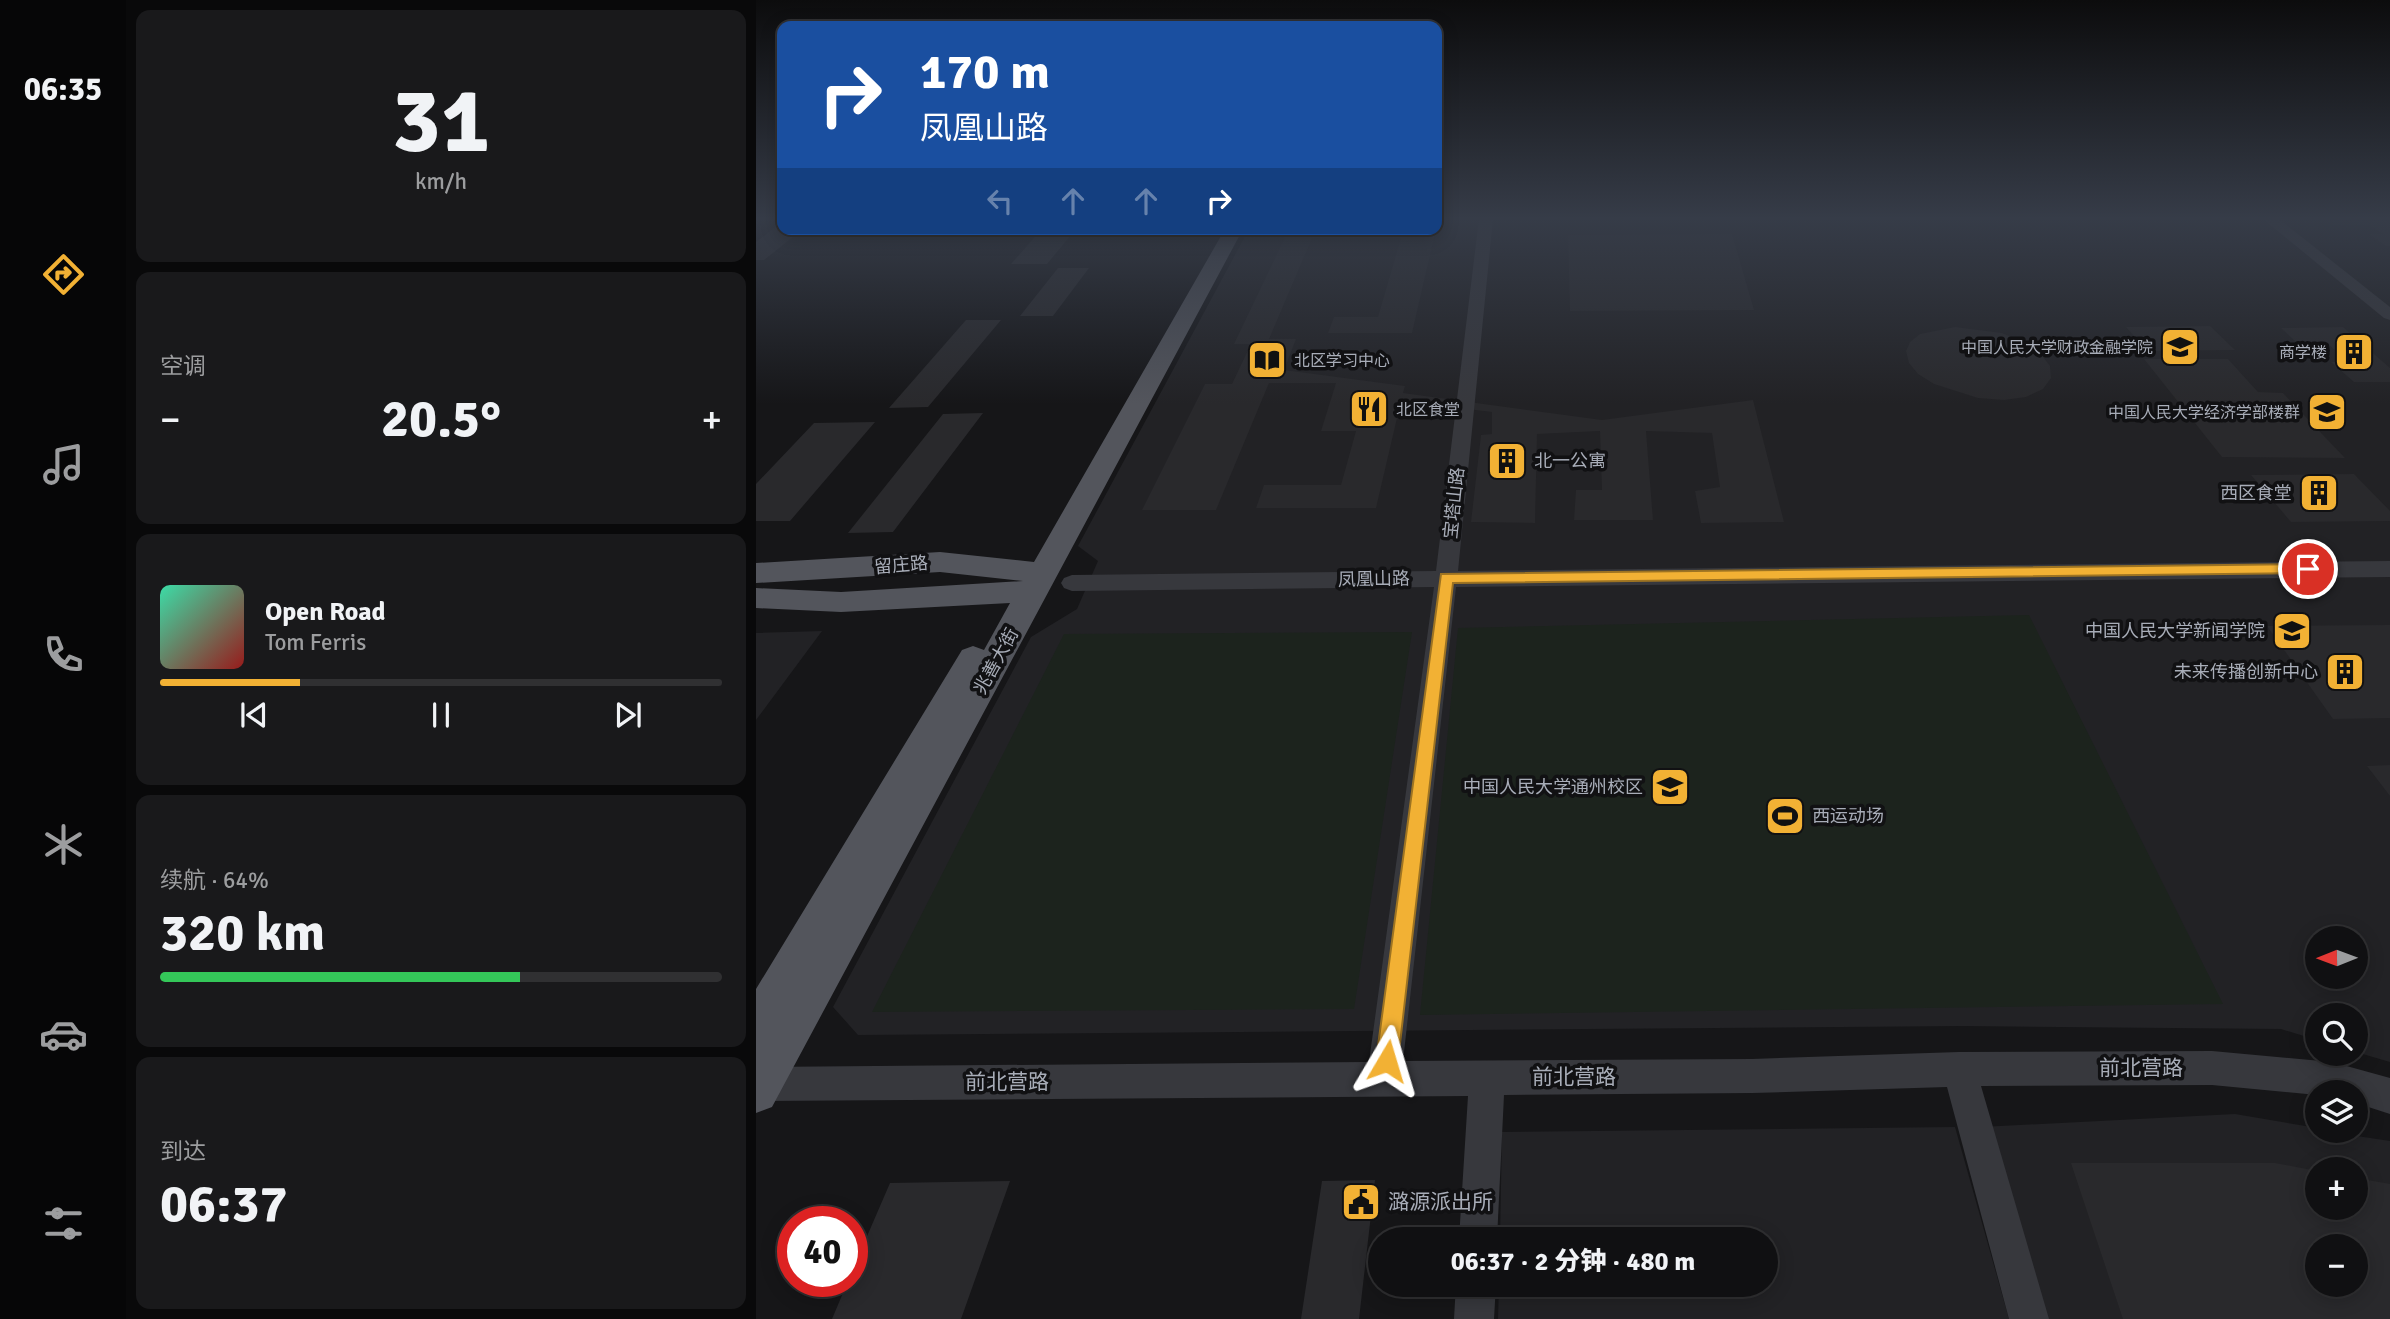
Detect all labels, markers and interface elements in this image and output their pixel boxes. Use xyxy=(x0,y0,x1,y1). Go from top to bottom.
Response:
text: 170 m xyxy=(920,42,1050,102)
icon: right xyxy=(805,49,896,140)
text: 31 xyxy=(392,65,490,178)
text: 06:35 xyxy=(24,70,102,109)
text: 凤凰山路 xyxy=(920,109,1048,148)
text: km/h xyxy=(415,167,467,196)
icon: left xyxy=(981,182,1019,220)
icon: ahead xyxy=(1054,182,1092,220)
icon: ahead xyxy=(1127,182,1165,220)
icon: right xyxy=(1200,182,1238,220)
icon: directions xyxy=(39,250,88,299)
school or university icon: 中国人民大学财政金融学院 xyxy=(2159,326,2201,368)
building icon: 商学楼 xyxy=(2333,331,2375,373)
place label: 中国人民大学财政金融学院 xyxy=(1961,338,2153,358)
library icon: 北区学习中心 xyxy=(1246,339,1288,381)
place label: 商学楼 xyxy=(2279,343,2327,363)
place label: 北区学习中心 xyxy=(1294,351,1390,371)
text: 空调 xyxy=(160,352,206,381)
text: 20.5° xyxy=(381,387,501,451)
restaurant icon: 北区食堂 xyxy=(1348,388,1390,430)
school or university icon: 中国人民大学经济学部楼群 xyxy=(2306,391,2348,433)
text: − xyxy=(160,396,181,443)
text: + xyxy=(701,396,722,443)
place label: 北区食堂 xyxy=(1396,400,1460,420)
place label: 中国人民大学经济学部楼群 xyxy=(2108,403,2300,423)
icon: music xyxy=(39,440,88,489)
building icon: 北一公寓 xyxy=(1486,440,1528,482)
place label: 北一公寓 xyxy=(1534,450,1606,472)
street label: 宝塔山路 xyxy=(1439,466,1469,540)
building icon: 西区食堂 xyxy=(2298,472,2340,514)
place label: 西区食堂 xyxy=(2220,482,2292,504)
pin xyxy=(2278,539,2338,599)
icon: arrive xyxy=(2289,550,2327,588)
street label: 留庄路 xyxy=(873,552,929,578)
street label: 凤凰山路 xyxy=(1338,567,1410,591)
text: Open Road xyxy=(265,596,386,628)
school or university icon: 中国人民大学新闻学院 xyxy=(2271,610,2313,652)
place label: 中国人民大学新闻学院 xyxy=(2085,620,2265,642)
street label: 兆善大街 xyxy=(969,624,1023,698)
text: Tom Ferris xyxy=(265,628,366,657)
icon: phone xyxy=(39,630,88,679)
building icon: 未来传播创新中心 xyxy=(2324,651,2366,693)
place label: 未来传播创新中心 xyxy=(2174,661,2318,683)
icon: previous xyxy=(235,696,273,734)
icon: pause xyxy=(422,696,460,734)
icon: next xyxy=(609,696,647,734)
school or university icon: 中国人民大学通州校区 xyxy=(1649,766,1691,808)
place label: 中国人民大学通州校区 xyxy=(1463,776,1643,798)
sports icon: 西运动场 xyxy=(1764,795,1806,837)
place label: 西运动场 xyxy=(1812,805,1884,827)
icon: climate xyxy=(39,820,88,869)
text: 续航 · 64% xyxy=(160,866,269,895)
text: 320 km xyxy=(160,901,325,965)
north arrow xyxy=(2305,926,2368,989)
map controls xyxy=(2305,926,2368,1297)
button: search xyxy=(2305,1003,2368,1066)
icon: car xyxy=(39,1010,88,1059)
position arrow xyxy=(1350,1024,1424,1098)
street label: 前北营路 xyxy=(2099,1055,2183,1081)
street label: 前北营路 xyxy=(1532,1064,1616,1090)
street label: 前北营路 xyxy=(965,1069,1049,1095)
button: layers xyxy=(2305,1080,2368,1143)
text: 到达 xyxy=(160,1137,206,1166)
button: + xyxy=(2305,1157,2368,1220)
text: 06:37 xyxy=(160,1172,288,1236)
public building icon: 潞源派出所 xyxy=(1340,1181,1382,1223)
place label: 潞源派出所 xyxy=(1388,1189,1493,1215)
icon: filters xyxy=(39,1199,88,1248)
speed limit sign: 40 xyxy=(777,1206,868,1297)
button: − xyxy=(2305,1234,2368,1297)
text: 06:37 · 2 分钟 · 480 m xyxy=(1451,1246,1695,1278)

